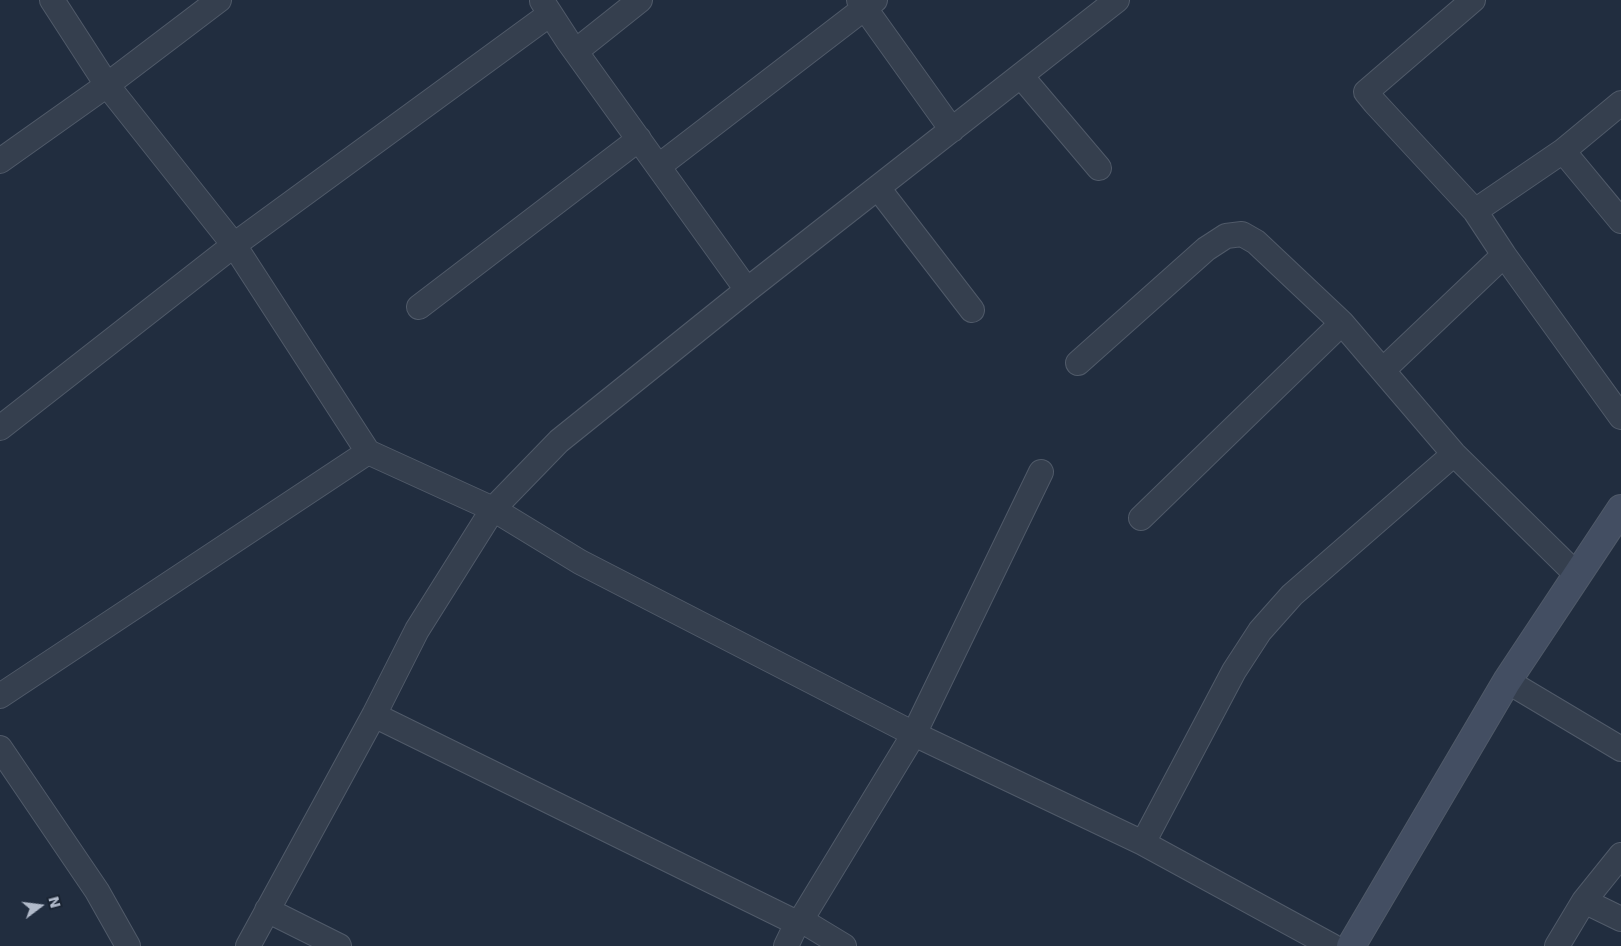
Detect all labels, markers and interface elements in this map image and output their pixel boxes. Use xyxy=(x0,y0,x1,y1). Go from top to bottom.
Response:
north arrow xyxy=(15,881,65,931)
text: N xyxy=(45,894,64,910)

